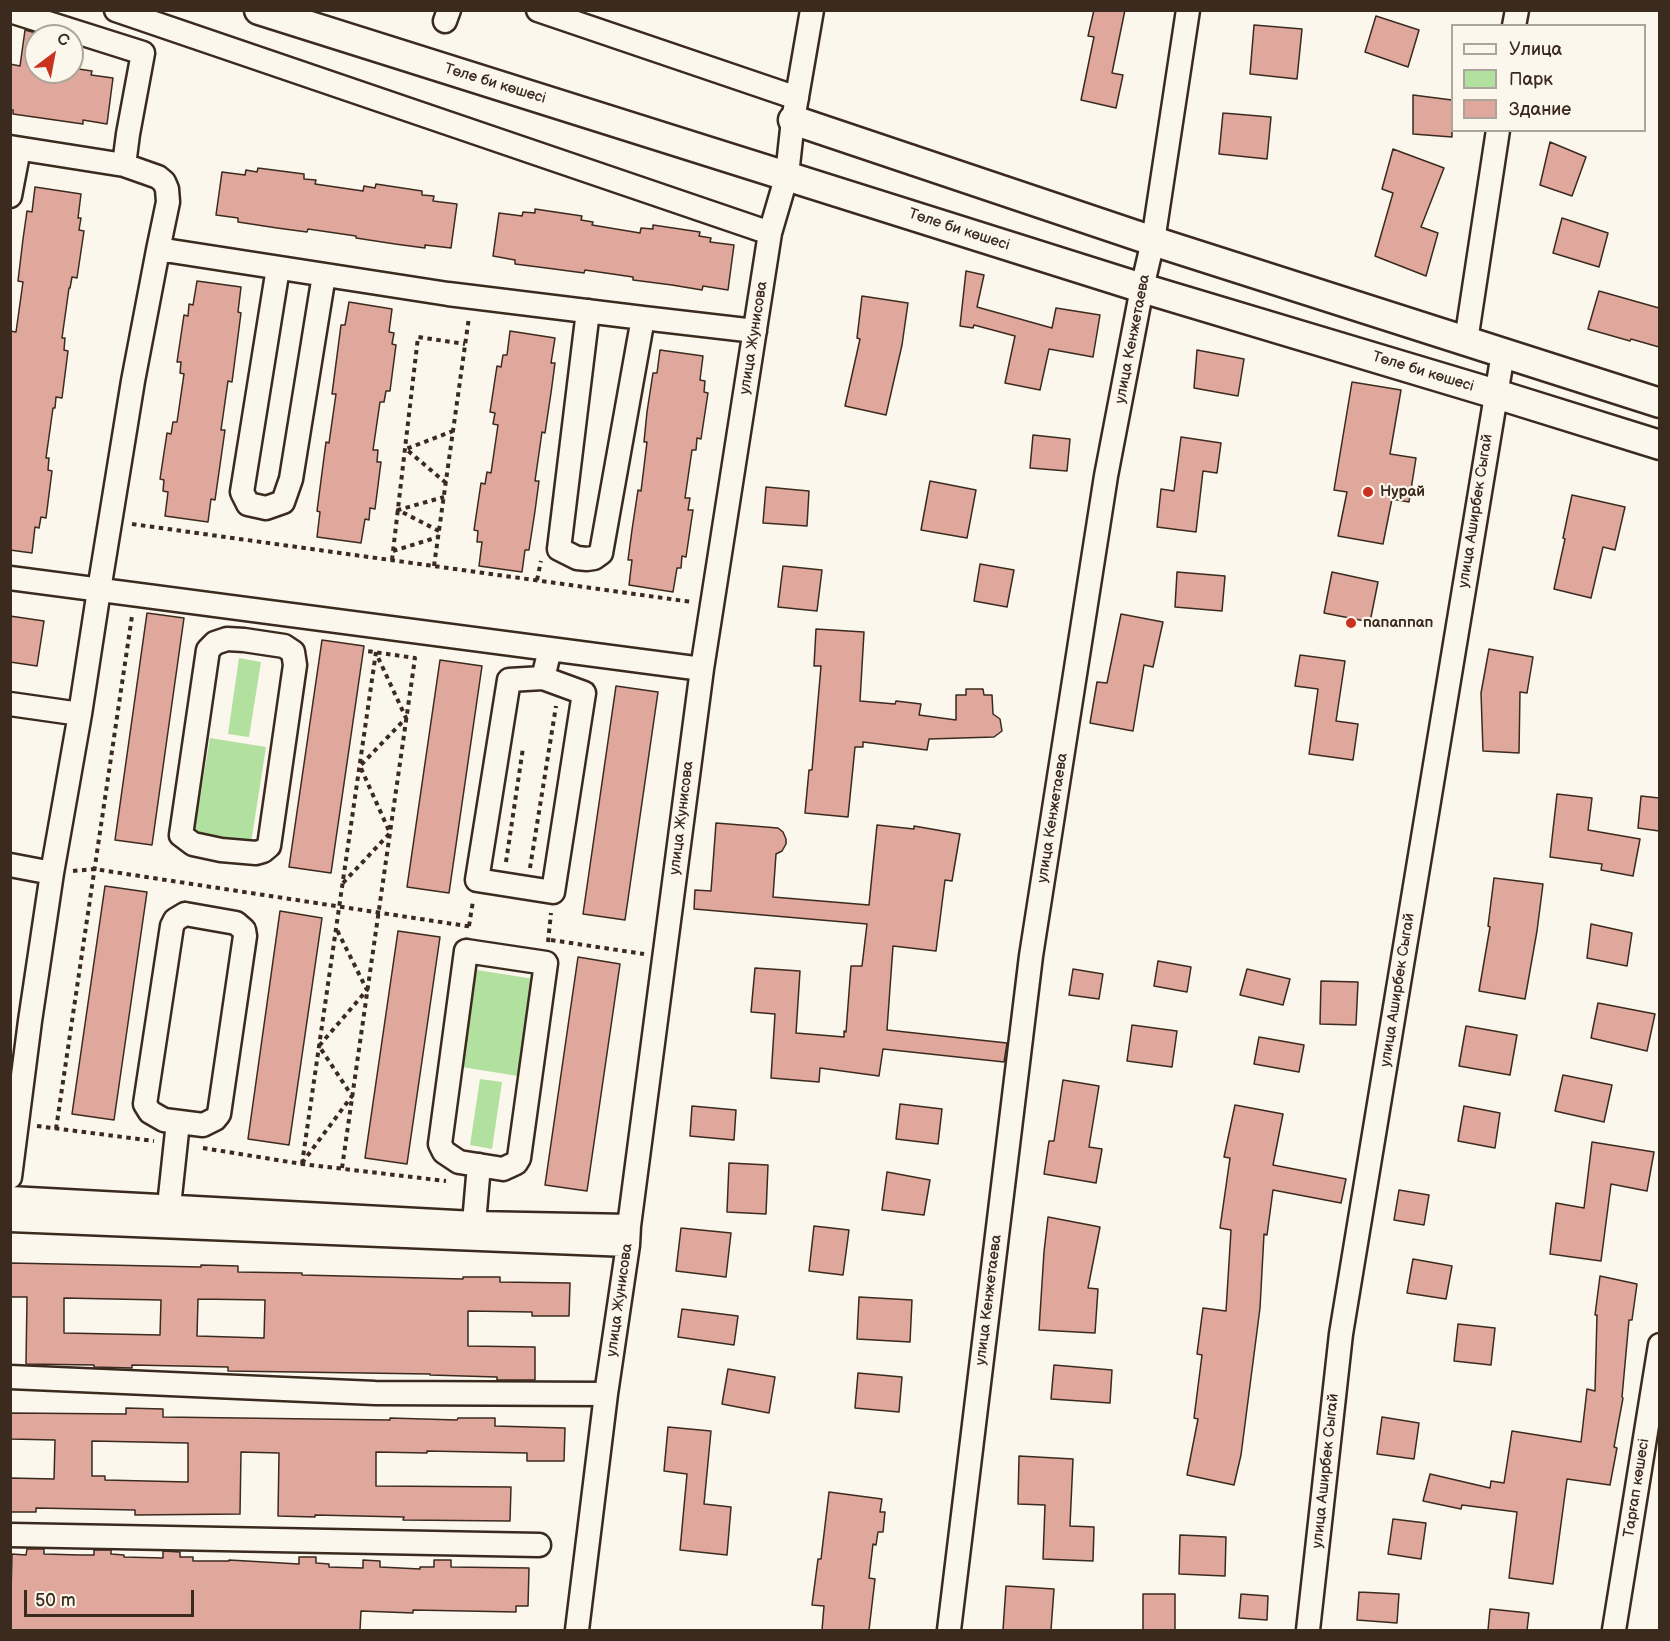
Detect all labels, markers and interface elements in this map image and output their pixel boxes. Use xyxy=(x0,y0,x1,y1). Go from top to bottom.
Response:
north arrow xyxy=(24,24,84,84)
legend xyxy=(1451,24,1646,132)
text: С xyxy=(53,29,72,51)
text: Улица xyxy=(1509,39,1562,60)
street label: Төле би көшесі xyxy=(442,60,548,108)
text: Парк xyxy=(1509,69,1553,90)
text: Здание xyxy=(1509,99,1571,120)
street label: Төле би көшесі xyxy=(906,205,1012,255)
street label: улица Кенжетаева xyxy=(1112,273,1154,405)
street label: улица Жунисова xyxy=(736,280,772,396)
street label: Төле би көшесі xyxy=(1370,348,1476,396)
street label: улица Аширбек Сыгай xyxy=(1455,433,1497,589)
place label: Нурай xyxy=(1380,483,1425,501)
marker: Нурай xyxy=(1361,485,1375,499)
place label: папаппап xyxy=(1363,614,1433,632)
marker: папаппап xyxy=(1344,616,1358,630)
street label: улица Кенжетаева xyxy=(1034,752,1072,884)
street label: улица Жунисова xyxy=(666,760,698,876)
street label: улица Аширбек Сыгай xyxy=(1377,912,1419,1068)
street label: улица Кенжетаева xyxy=(972,1234,1006,1366)
street label: улица Жунисова xyxy=(603,1242,637,1358)
street label: улица Аширбек Сыгай xyxy=(1309,1393,1343,1549)
street label: Тарғап көшесі xyxy=(1620,1437,1654,1539)
scale bar xyxy=(27,1578,196,1616)
text: 50 m xyxy=(35,1590,76,1611)

